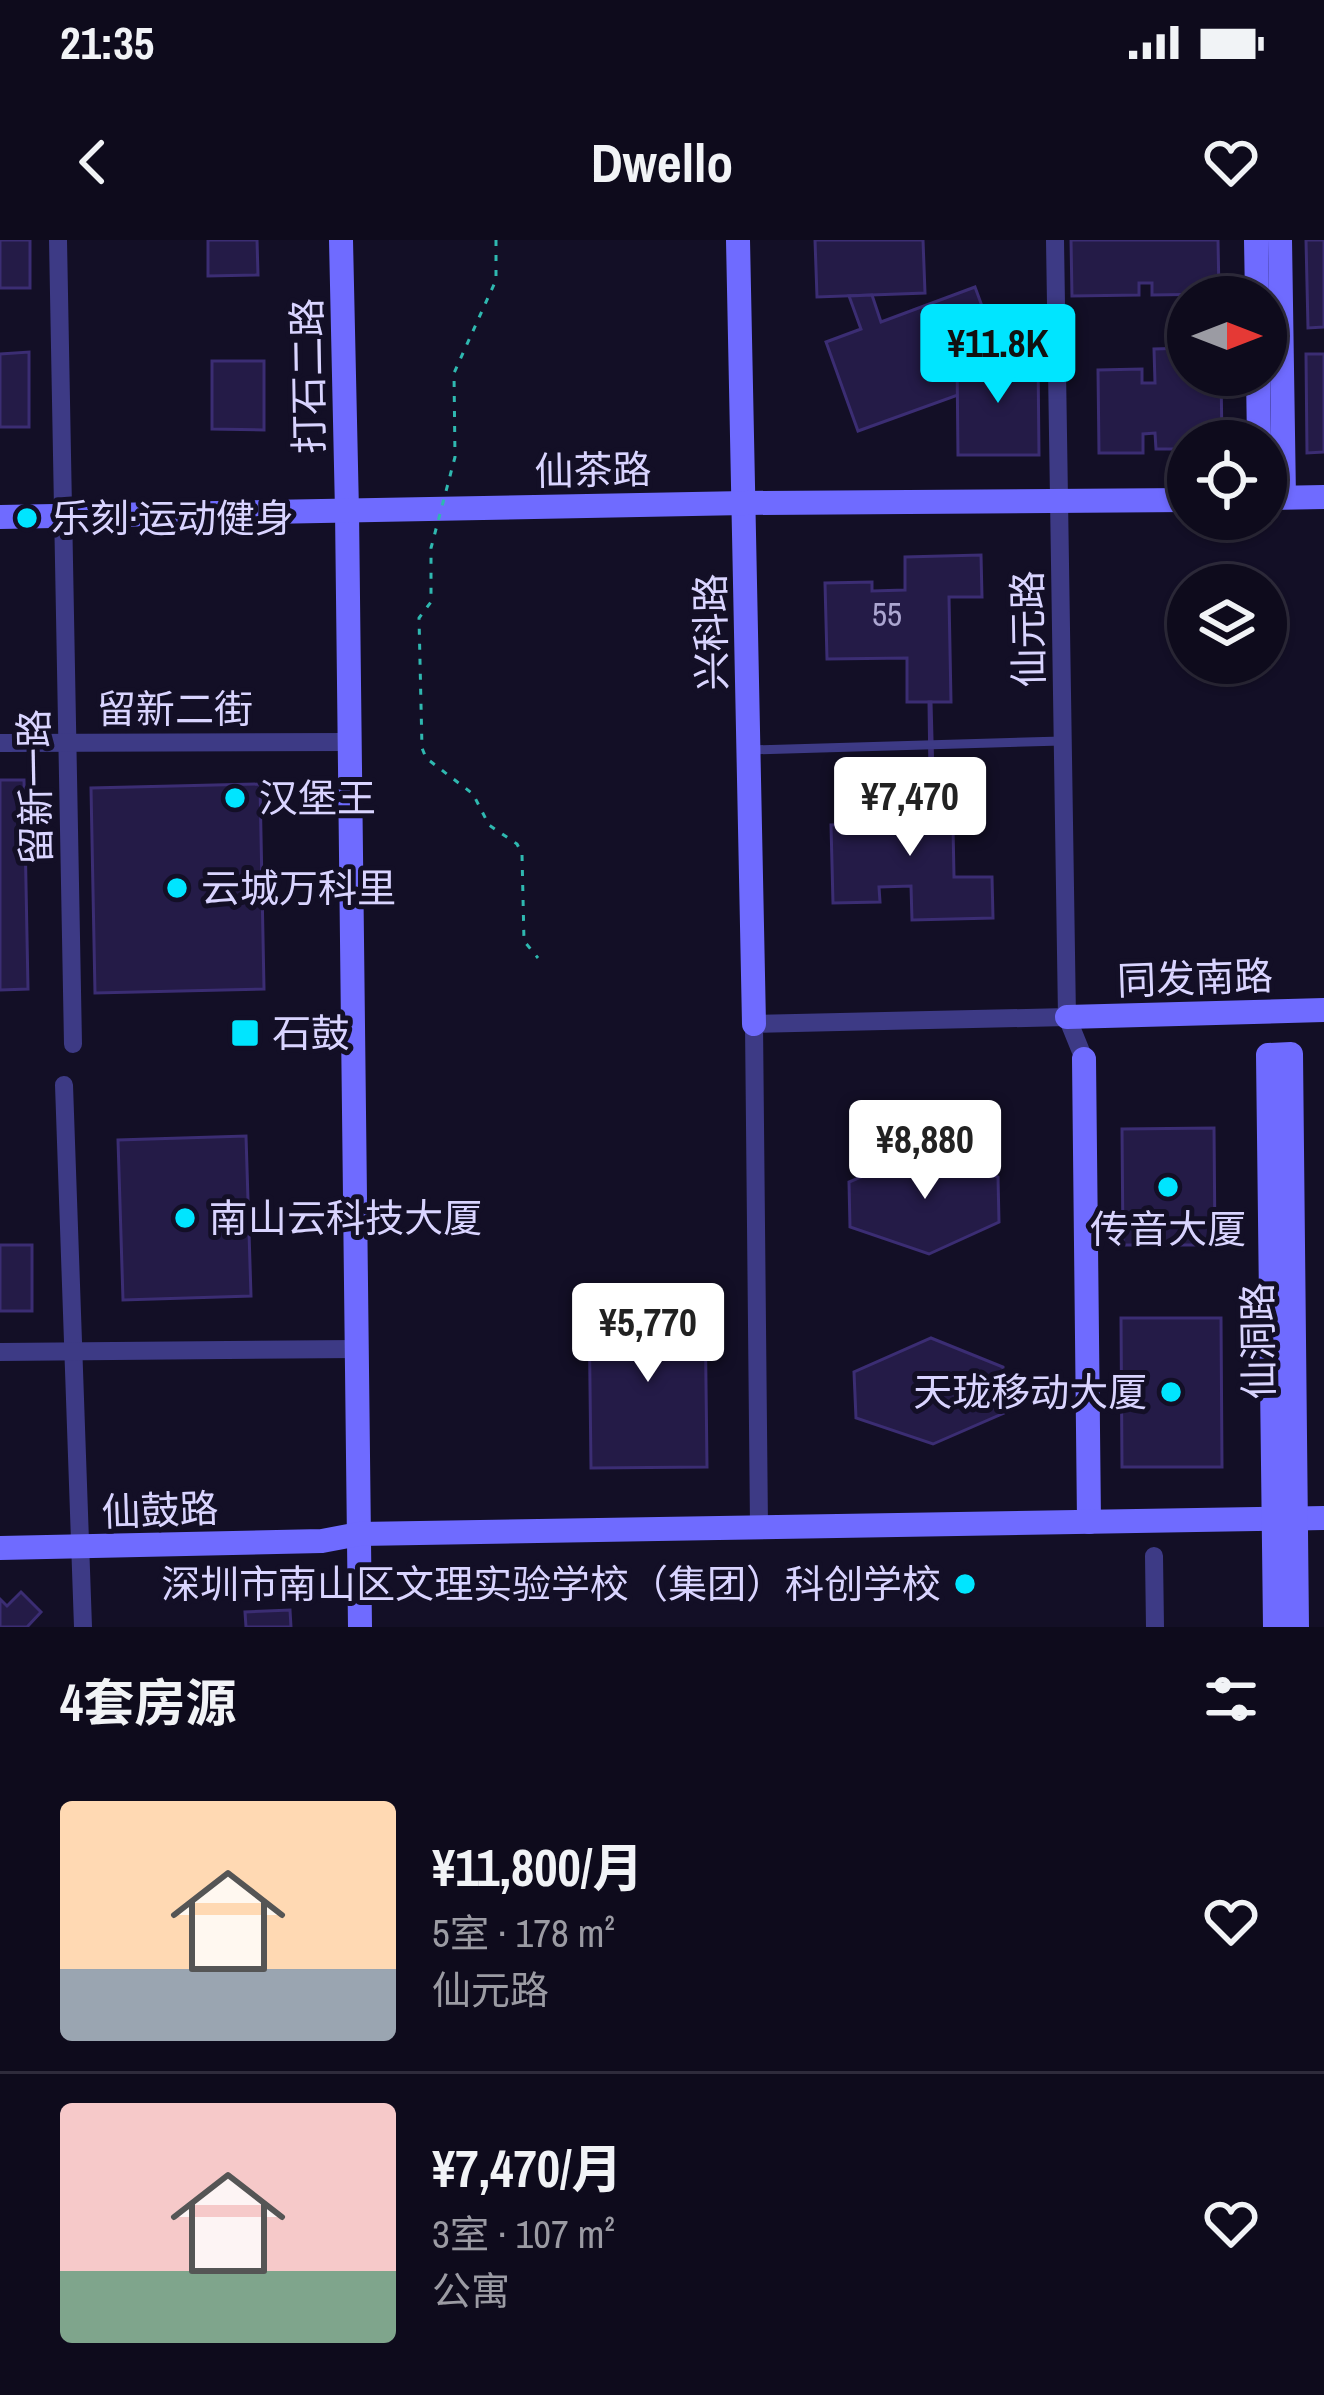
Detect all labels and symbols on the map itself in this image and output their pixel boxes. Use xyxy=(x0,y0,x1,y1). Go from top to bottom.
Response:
north arrow xyxy=(1167,276,1287,396)
street label: 打石二路 xyxy=(281,298,335,454)
pin: ¥11.8K xyxy=(900,304,1096,406)
street label: 仙茶路 xyxy=(534,443,652,497)
place label: 乐刻·运动健身 xyxy=(51,492,294,544)
marker: 乐刻·运动健身 xyxy=(14,505,40,531)
street label: 仙元路 xyxy=(1001,570,1055,688)
street label: 兴科路 xyxy=(684,573,738,691)
house number: 55 xyxy=(872,592,902,636)
street label: 留新二街 xyxy=(97,683,253,735)
street label: 留新一路 xyxy=(8,709,62,865)
pin: ¥7,470 xyxy=(812,757,1008,859)
place label: 汉堡王 xyxy=(259,772,376,824)
marker: 汉堡王 xyxy=(222,785,248,811)
place label: 云城万科里 xyxy=(201,862,396,914)
marker: 云城万科里 xyxy=(164,875,190,901)
street label: 同发南路 xyxy=(1116,949,1274,1007)
place label: 石鼓 xyxy=(272,1007,350,1059)
marker: 石鼓 xyxy=(229,1017,261,1049)
pin: ¥8,880 xyxy=(827,1100,1023,1202)
marker: 传音大厦 xyxy=(1155,1174,1181,1200)
place label: 南山云科技大厦 xyxy=(209,1192,482,1244)
place label: 传音大厦 xyxy=(1090,1203,1246,1255)
marker: 南山云科技大厦 xyxy=(172,1205,198,1231)
street label: 仙洞路 xyxy=(1231,1282,1285,1400)
pin: ¥5,770 xyxy=(550,1283,746,1385)
place label: 天珑移动大厦 xyxy=(913,1366,1147,1418)
marker: 天珑移动大厦 xyxy=(1158,1379,1184,1405)
street label: 仙鼓路 xyxy=(101,1482,219,1538)
place label: 深圳市南山区文理实验学校（集团）科创学校 xyxy=(161,1558,941,1610)
marker: 深圳市南山区文理实验学校（集团）科创学校 xyxy=(952,1571,978,1597)

